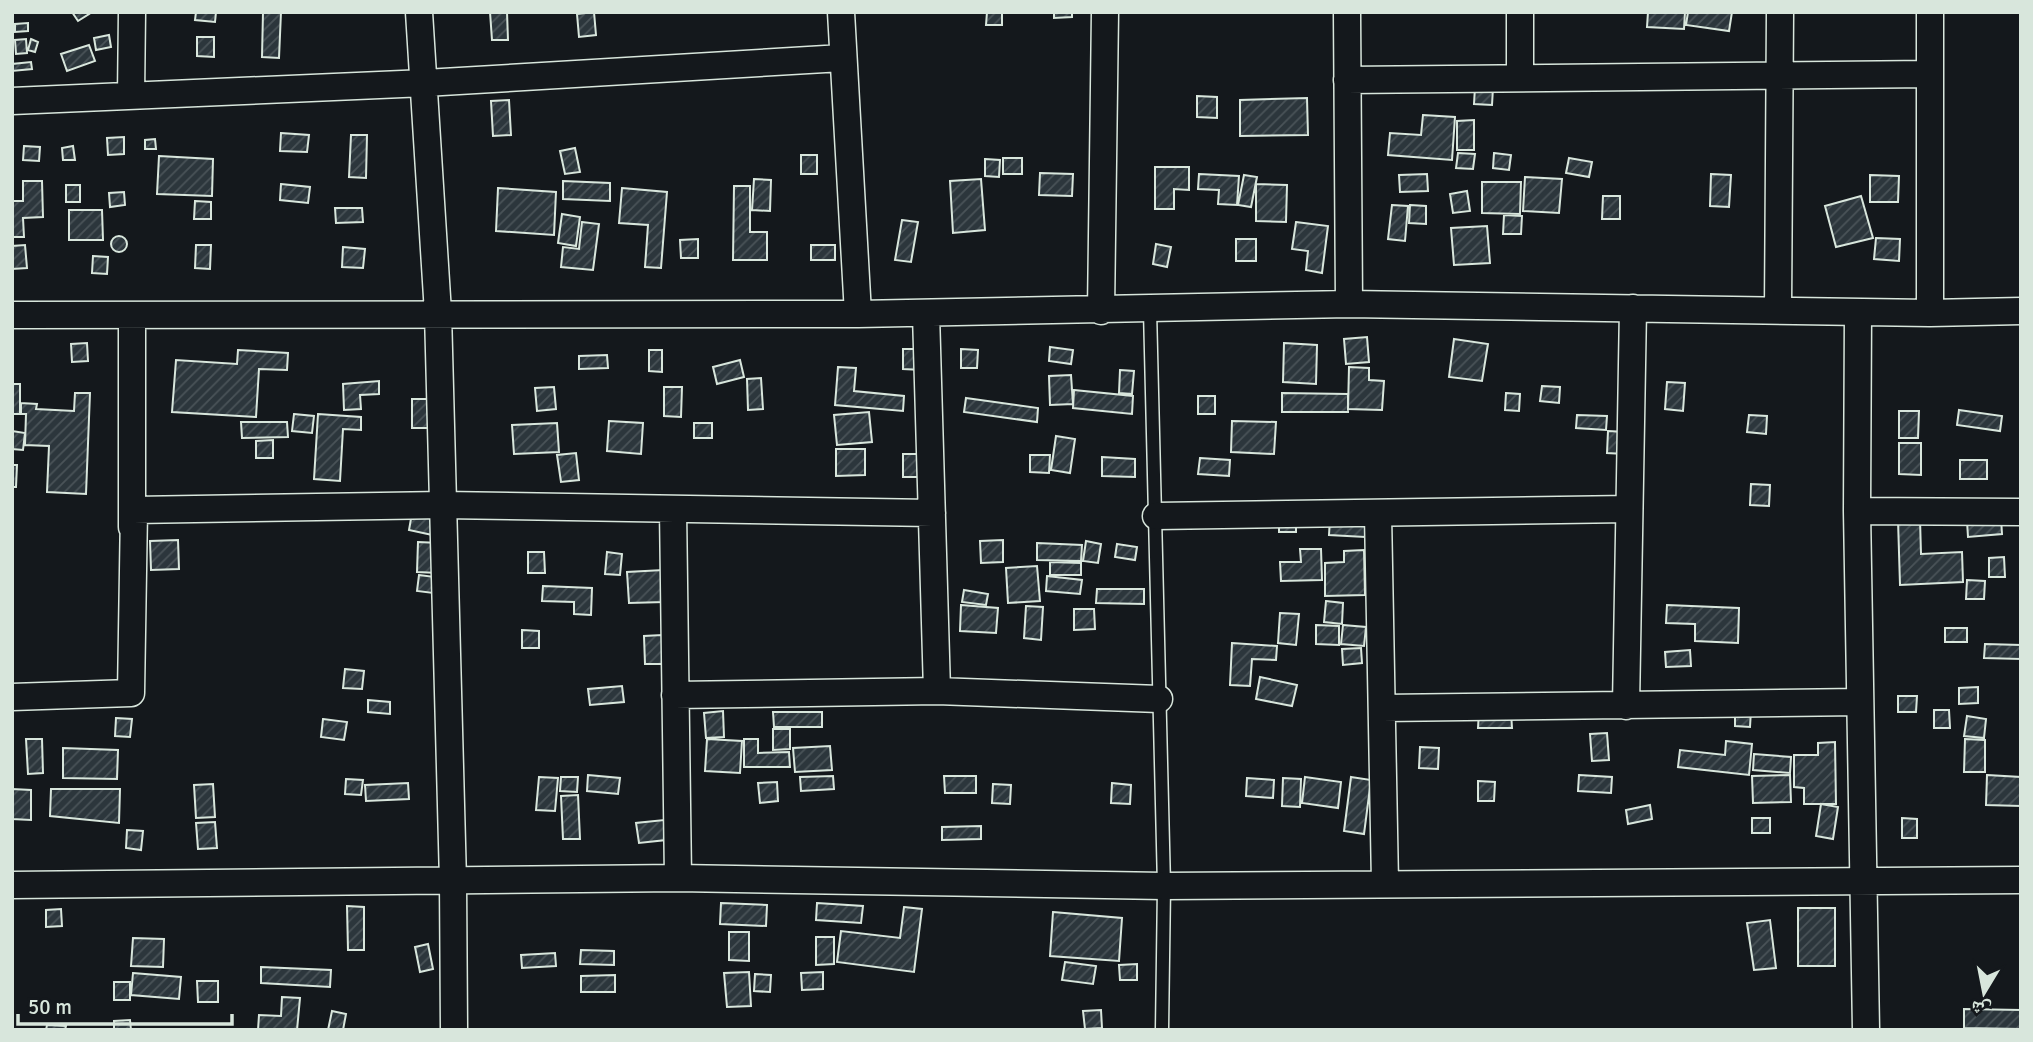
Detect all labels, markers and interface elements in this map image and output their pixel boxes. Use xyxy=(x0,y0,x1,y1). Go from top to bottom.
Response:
north arrow xyxy=(1949,958,2019,1028)
scale bar xyxy=(18,982,231,1026)
text: 50 m xyxy=(28,994,72,1020)
text: ش xyxy=(1969,995,1993,1022)

